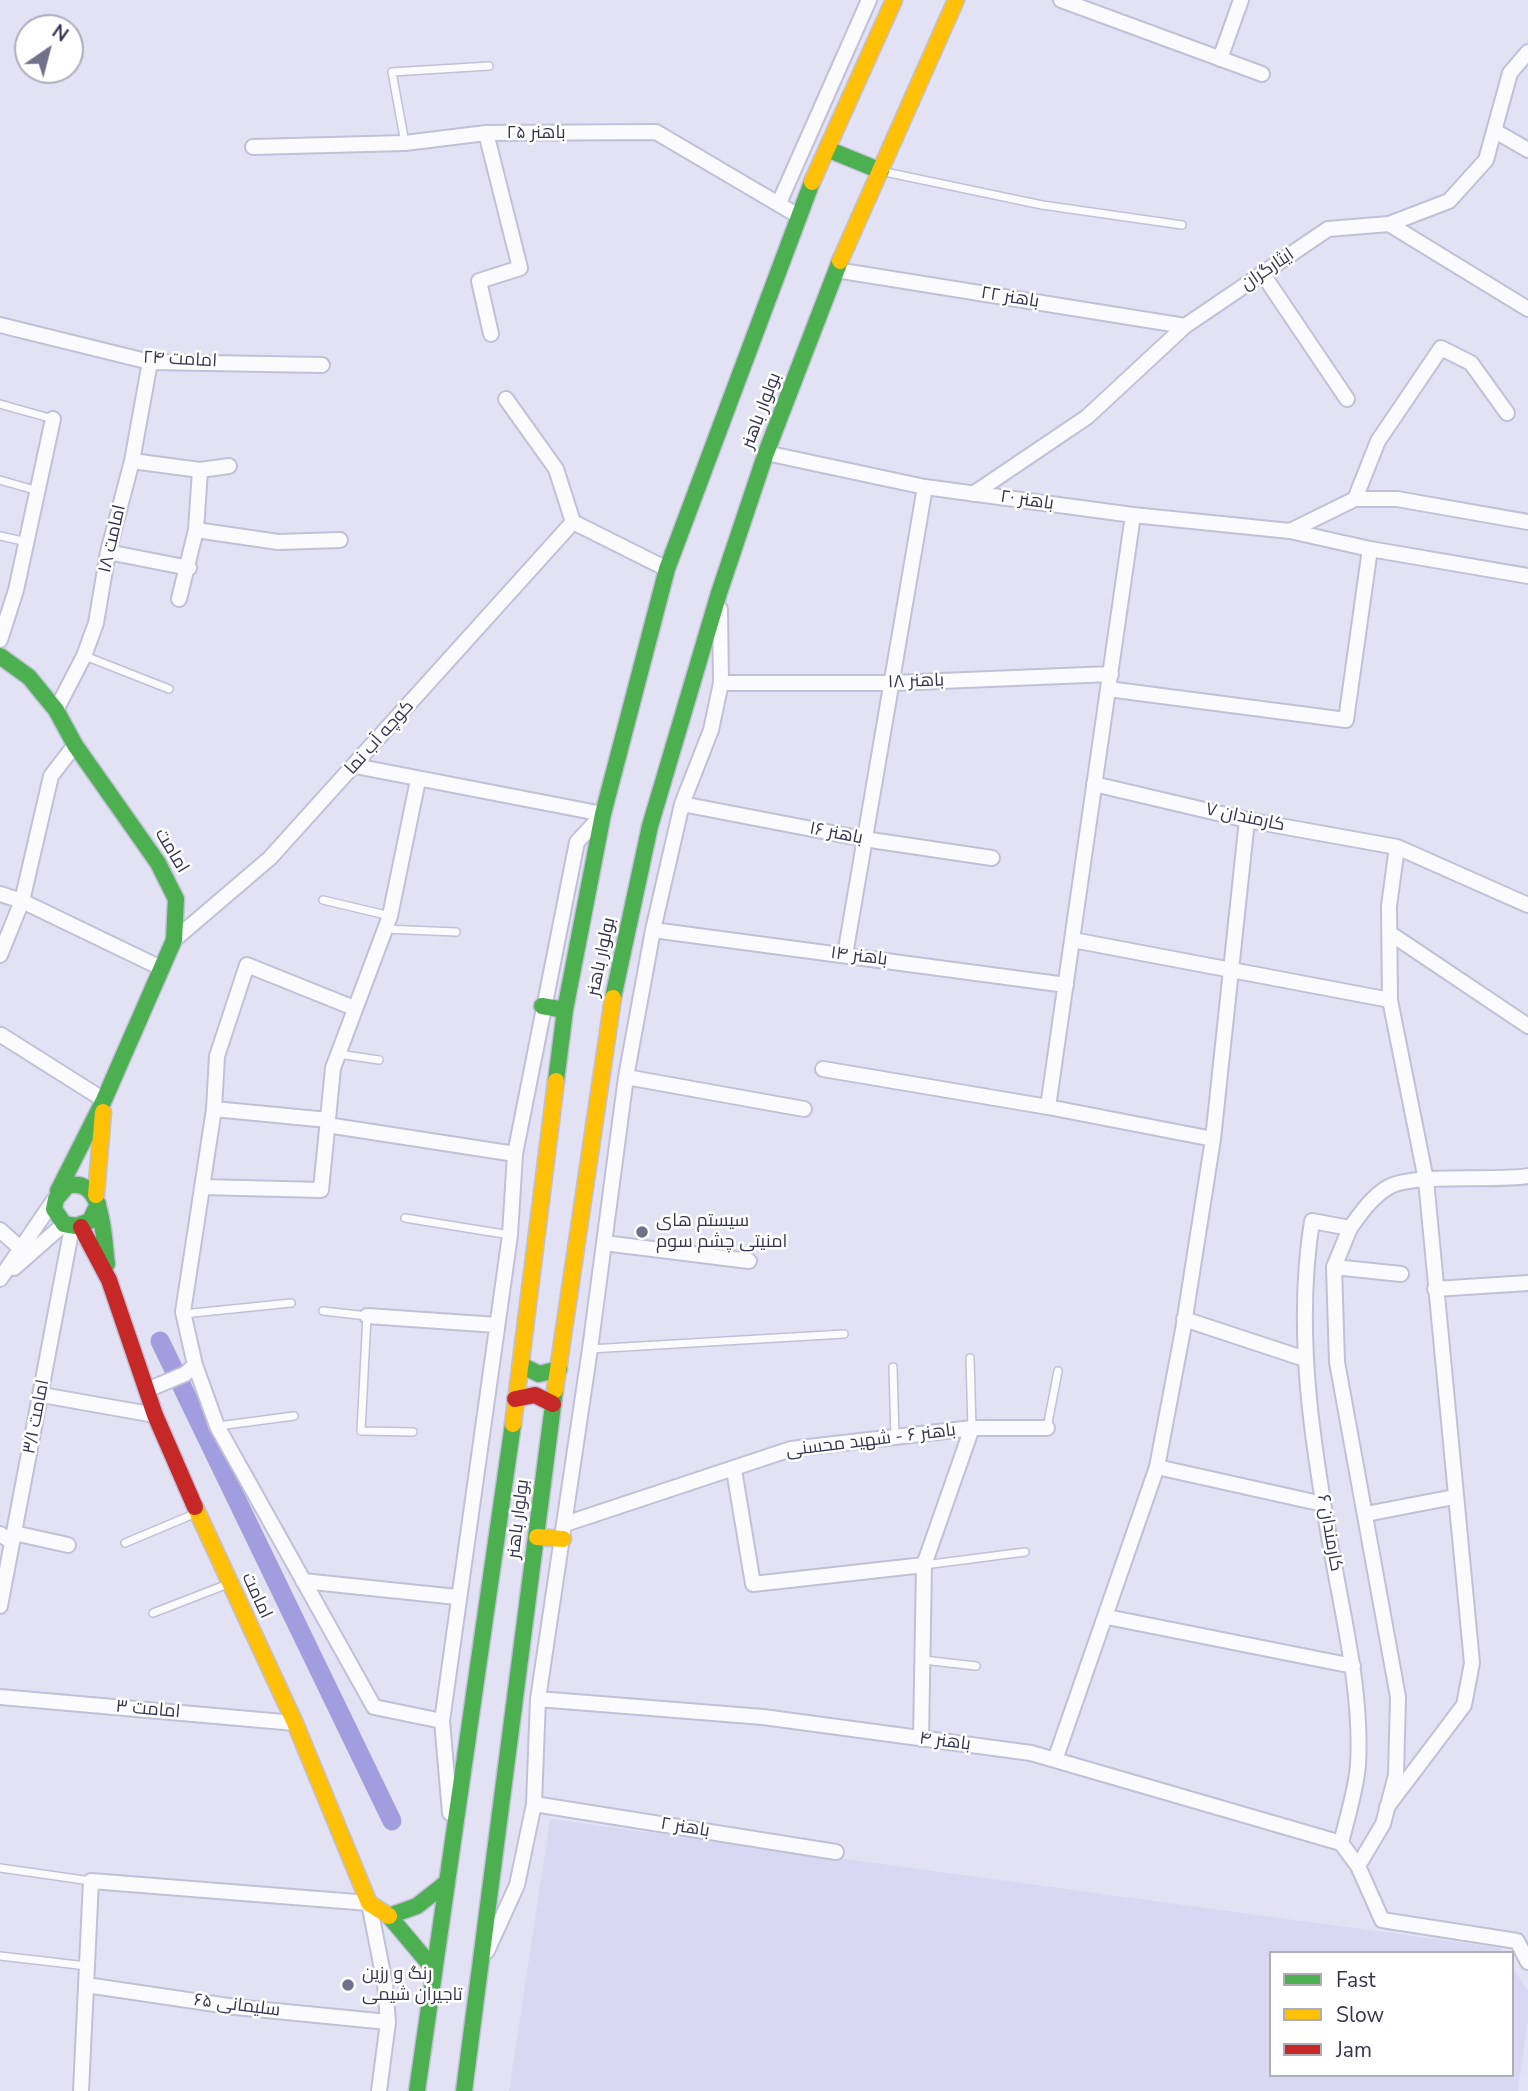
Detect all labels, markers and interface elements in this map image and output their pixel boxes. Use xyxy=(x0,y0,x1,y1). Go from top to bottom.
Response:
north arrow xyxy=(14,14,84,84)
text: N xyxy=(47,19,73,48)
street label: باهنر ۲۵ xyxy=(506,123,566,145)
street label: ایثارگران xyxy=(1237,244,1299,296)
street label: باهنر ۲۲ xyxy=(979,283,1041,313)
street label: امامت ۲۴ xyxy=(142,347,218,373)
street label: بولوار باهنر xyxy=(738,370,786,452)
street label: باهنر ۲۰ xyxy=(999,487,1055,515)
street label: امامت ۱۸ xyxy=(95,503,131,575)
street label: باهنر ۱۸ xyxy=(887,670,945,694)
street label: کوچه آب نما xyxy=(341,696,419,780)
street label: کارمندان ۷ xyxy=(1203,799,1287,837)
street label: باهنر ۱۶ xyxy=(807,818,865,850)
street label: امامت xyxy=(149,825,193,877)
street label: بولوار باهنر xyxy=(583,916,621,998)
street label: باهنر ۱۴ xyxy=(829,943,889,971)
place label: سیستم های امنیتی چشم سوم xyxy=(656,1211,787,1254)
marker: سیستم های امنیتی چشم سوم xyxy=(634,1224,650,1240)
street label: امامت ۳/۱ xyxy=(19,1378,55,1456)
street label: باهنر ۶ - شهید محسنی xyxy=(785,1420,957,1462)
street label: بولوار باهنر xyxy=(503,1478,535,1560)
street label: کارمندان ۶ xyxy=(1312,1493,1346,1573)
street label: امامت xyxy=(236,1570,276,1622)
street label: امامت ۳ xyxy=(115,1696,181,1724)
street label: باهنر ۴ xyxy=(918,1728,972,1756)
street label: باهنر ۲ xyxy=(659,1813,711,1843)
legend xyxy=(1269,1951,1514,2077)
place label: رنگ و رزین تاجیران شیمی xyxy=(362,1964,462,2007)
text: Fast xyxy=(1336,1966,1376,1994)
marker: رنگ و رزین تاجیران شیمی xyxy=(340,1977,356,1993)
street label: سلیمانی ۶۵ xyxy=(193,1990,281,2022)
text: Slow xyxy=(1336,2001,1384,2029)
text: Jam xyxy=(1336,2036,1372,2064)

